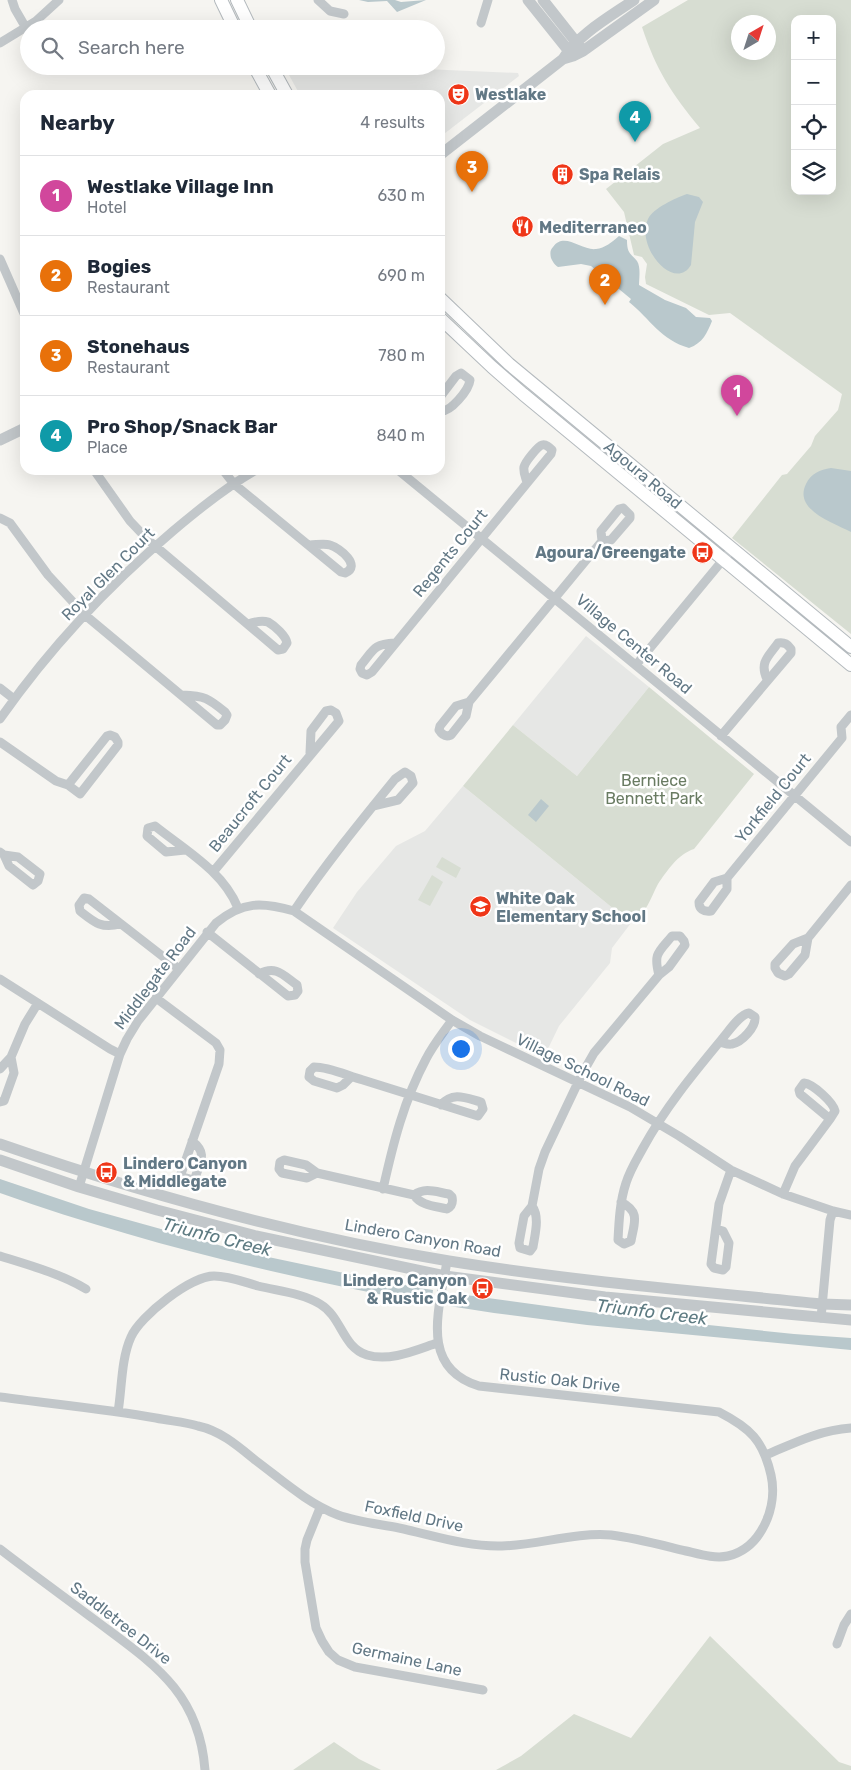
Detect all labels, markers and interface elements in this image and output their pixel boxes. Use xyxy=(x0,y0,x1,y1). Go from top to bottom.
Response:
north arrow xyxy=(731,15,776,60)
map controls xyxy=(791,15,836,195)
button: + xyxy=(791,15,836,60)
search box xyxy=(20,20,445,75)
icon: search xyxy=(38,34,66,62)
text: Search here xyxy=(78,36,185,59)
button: − xyxy=(791,60,836,105)
theatre icon: Westlake xyxy=(447,82,471,106)
place label: Westlake xyxy=(475,85,546,104)
pin: 4 xyxy=(619,101,651,142)
button: locate xyxy=(791,105,836,150)
text: Nearby xyxy=(40,110,115,135)
text: 4 results xyxy=(360,113,425,132)
button: layers xyxy=(791,150,836,195)
pin: 3 xyxy=(456,151,488,192)
building icon: Spa Relais xyxy=(551,162,575,186)
place label: Spa Relais xyxy=(579,165,661,184)
text: Westlake Village Inn xyxy=(87,175,274,198)
text: 1 xyxy=(52,186,60,205)
text: 630 m xyxy=(377,186,425,205)
text: Hotel xyxy=(87,198,127,217)
restaurant icon: Mediterraneo xyxy=(511,215,535,239)
place label: Mediterraneo xyxy=(539,218,647,237)
text: Bogies xyxy=(87,255,151,278)
pin: 2 xyxy=(589,264,621,305)
text: 2 xyxy=(51,266,61,285)
text: 690 m xyxy=(378,266,425,285)
text: Restaurant xyxy=(87,278,170,297)
text: Stonehaus xyxy=(87,335,190,358)
text: 3 xyxy=(51,346,61,365)
text: 780 m xyxy=(378,346,425,365)
text: Restaurant xyxy=(87,358,170,377)
pin: 1 xyxy=(721,375,753,416)
text: Pro Shop/Snack Bar xyxy=(87,415,277,438)
text: 4 xyxy=(51,426,61,445)
text: 840 m xyxy=(377,426,425,445)
street label: Agoura Road xyxy=(600,437,686,513)
text: Place xyxy=(87,438,128,457)
street label: Regents Court xyxy=(409,505,491,601)
street label: Royal Glen Court xyxy=(58,524,158,624)
bus stop icon: Agoura/Greengate xyxy=(690,540,714,564)
place label: Agoura/Greengate xyxy=(535,543,686,562)
street label: Village Center Road xyxy=(572,590,696,698)
street label: Beaucroft Court xyxy=(205,750,295,856)
street label: Yorkfield Court xyxy=(731,750,815,846)
park label: Berniece Bennett Park xyxy=(605,771,704,808)
place label: White Oak Elementary School xyxy=(496,889,646,926)
school or university icon: White Oak Elementary School xyxy=(468,895,492,919)
street label: Middlegate Road xyxy=(110,923,200,1033)
street label: Village School Road xyxy=(513,1029,653,1111)
your location xyxy=(448,1036,474,1062)
place label: Lindero Canyon & Middlegate xyxy=(123,1154,247,1191)
bus stop icon: Lindero Canyon & Middlegate xyxy=(95,1160,119,1184)
water label: Triunfo Creek xyxy=(160,1213,275,1261)
street label: Lindero Canyon Road xyxy=(343,1215,503,1261)
place label: Lindero Canyon & Rustic Oak xyxy=(343,1271,468,1308)
bus stop icon: Lindero Canyon & Rustic Oak xyxy=(471,1277,495,1301)
water label: Triunfo Creek xyxy=(595,1294,709,1330)
street label: Rustic Oak Drive xyxy=(499,1364,621,1396)
street label: Foxfield Drive xyxy=(363,1496,465,1536)
street label: Saddletree Drive xyxy=(67,1578,175,1668)
street label: Germaine Lane xyxy=(350,1638,464,1680)

